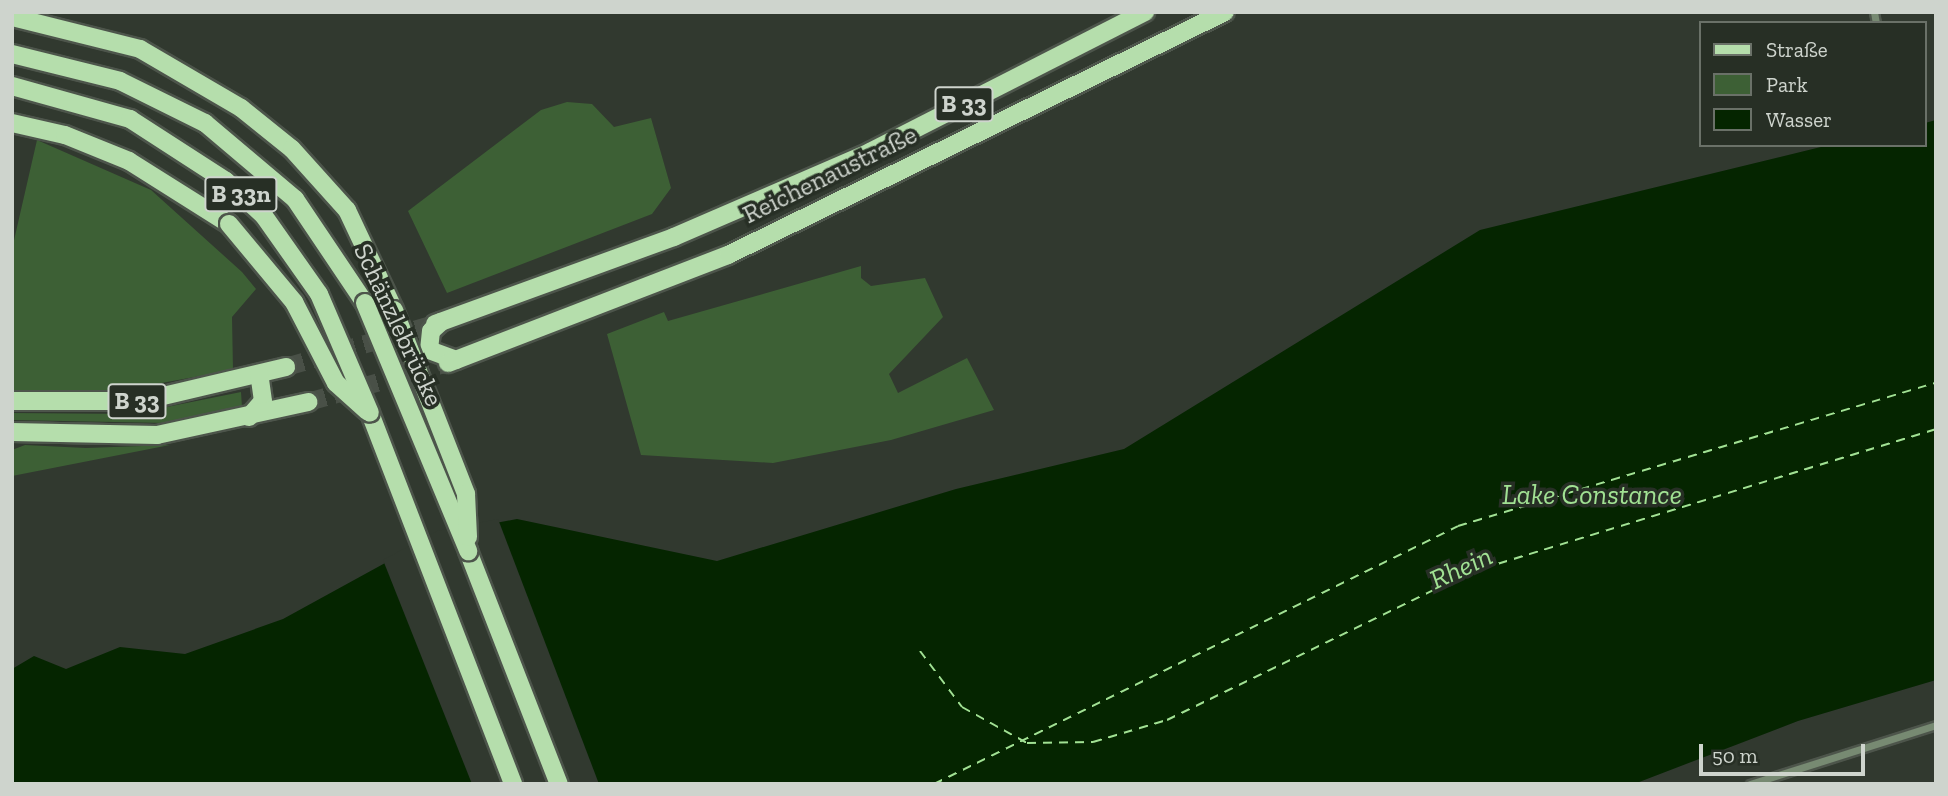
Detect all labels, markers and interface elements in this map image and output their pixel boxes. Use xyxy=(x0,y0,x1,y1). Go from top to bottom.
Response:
legend xyxy=(1700,21,1927,147)
text: Straße xyxy=(1766,37,1828,62)
text: Park xyxy=(1766,72,1808,97)
road number: B 33 xyxy=(934,84,994,124)
text: Wasser xyxy=(1766,107,1832,132)
street label: Reichenaustraße xyxy=(738,119,922,231)
road number: B 33n xyxy=(204,174,278,214)
street label: Schänzlebrücke xyxy=(347,239,449,411)
road number: B 33 xyxy=(107,380,167,422)
water label: Lake Constance xyxy=(1502,478,1682,512)
water label: Rhein xyxy=(1424,539,1498,597)
scale bar xyxy=(1703,730,1869,774)
text: 50 m xyxy=(1712,743,1758,768)

